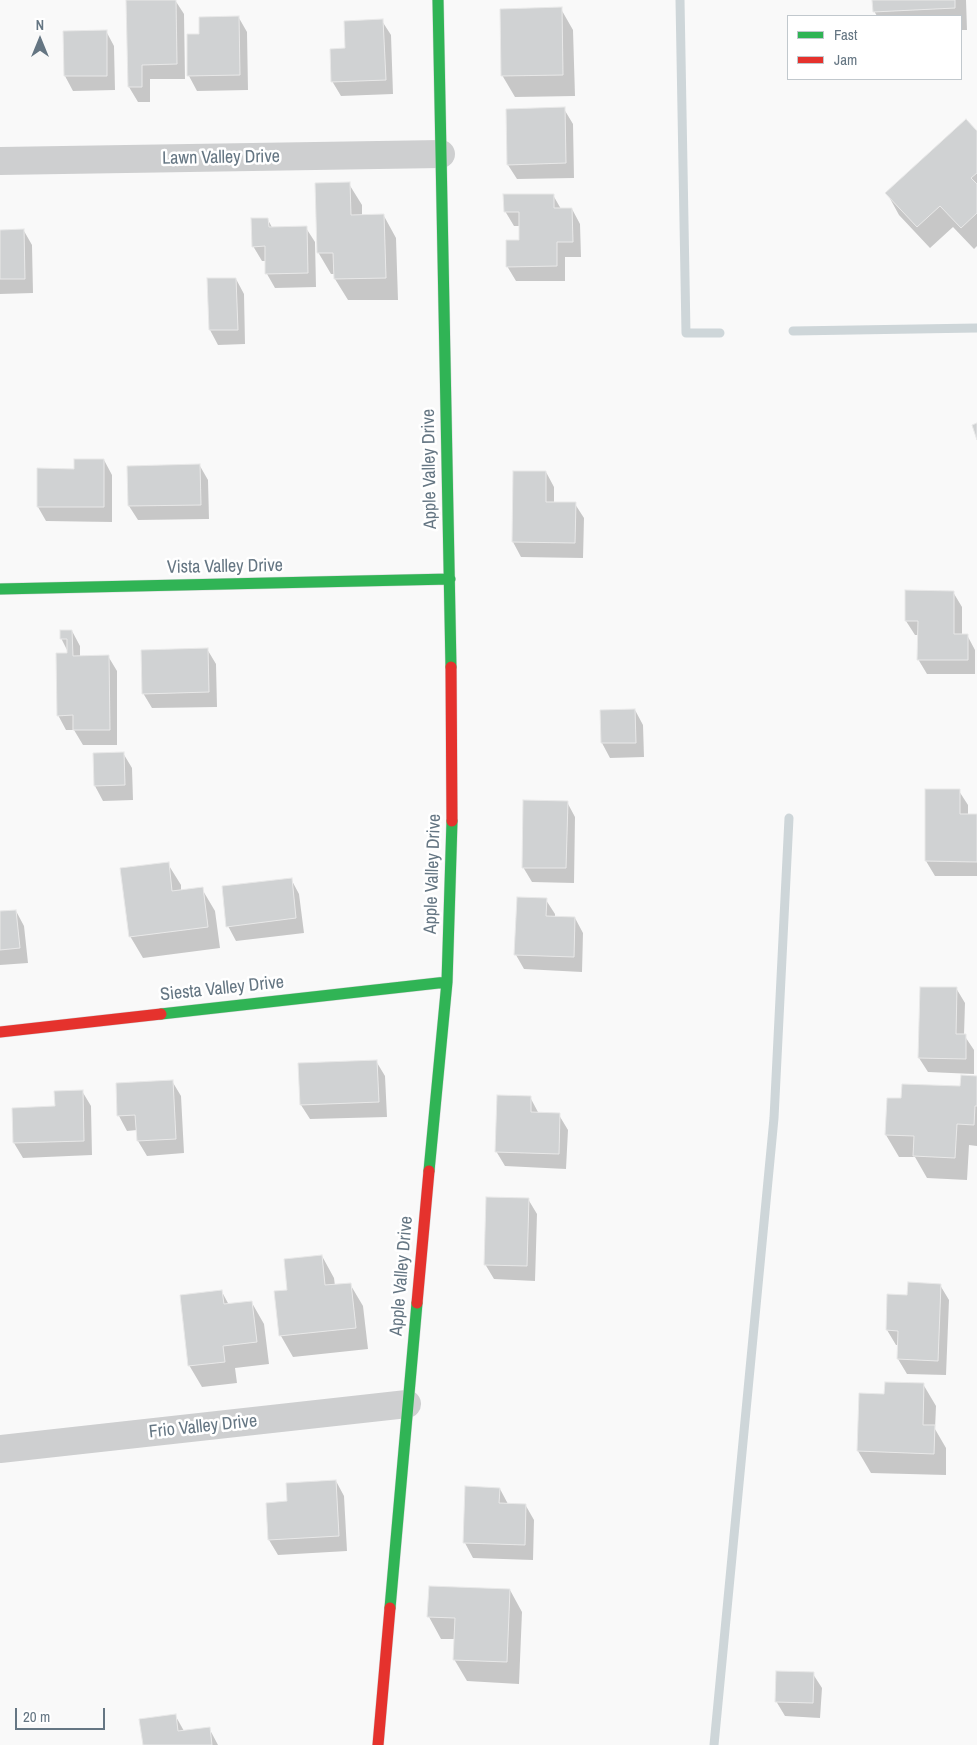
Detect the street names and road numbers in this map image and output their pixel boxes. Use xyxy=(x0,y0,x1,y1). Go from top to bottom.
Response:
street label: Lawn Valley Drive xyxy=(162,146,280,170)
street label: Apple Valley Drive xyxy=(418,409,442,529)
street label: Vista Valley Drive xyxy=(167,555,283,579)
street label: Apple Valley Drive xyxy=(420,813,446,935)
street label: Siesta Valley Drive xyxy=(159,972,285,1006)
street label: Apple Valley Drive xyxy=(386,1215,418,1337)
street label: Frio Valley Drive xyxy=(148,1411,258,1443)

